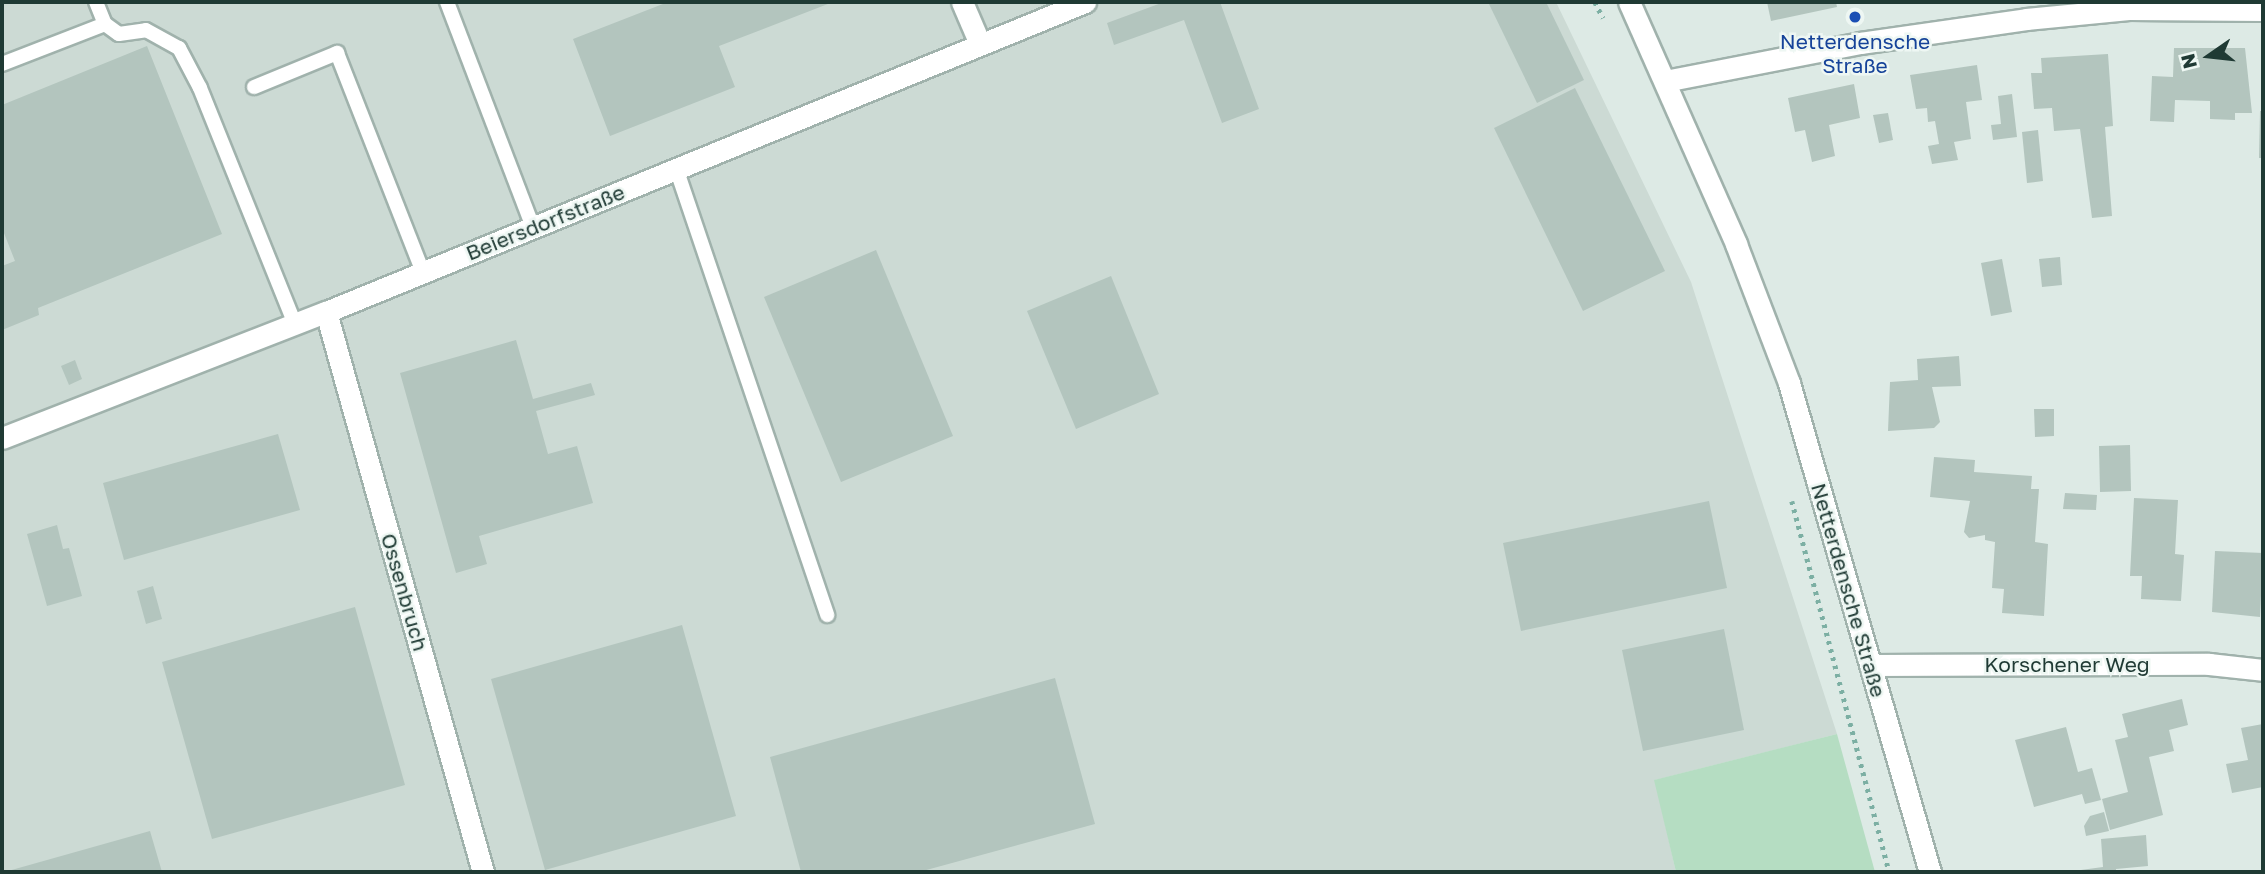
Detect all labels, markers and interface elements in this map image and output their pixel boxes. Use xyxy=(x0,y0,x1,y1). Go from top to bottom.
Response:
marker: Netterdensche Straße xyxy=(1847,9,1863,25)
north arrow xyxy=(2174,21,2244,91)
place label: Netterdensche Straße xyxy=(1780,28,1930,78)
text: N xyxy=(2175,51,2201,71)
street label: Beiersdorfstraße xyxy=(462,179,628,265)
street label: Netterdensche Straße xyxy=(1806,480,1892,700)
street label: Ossenbruch xyxy=(376,530,434,654)
street label: Korschener Weg xyxy=(1984,651,2150,677)

